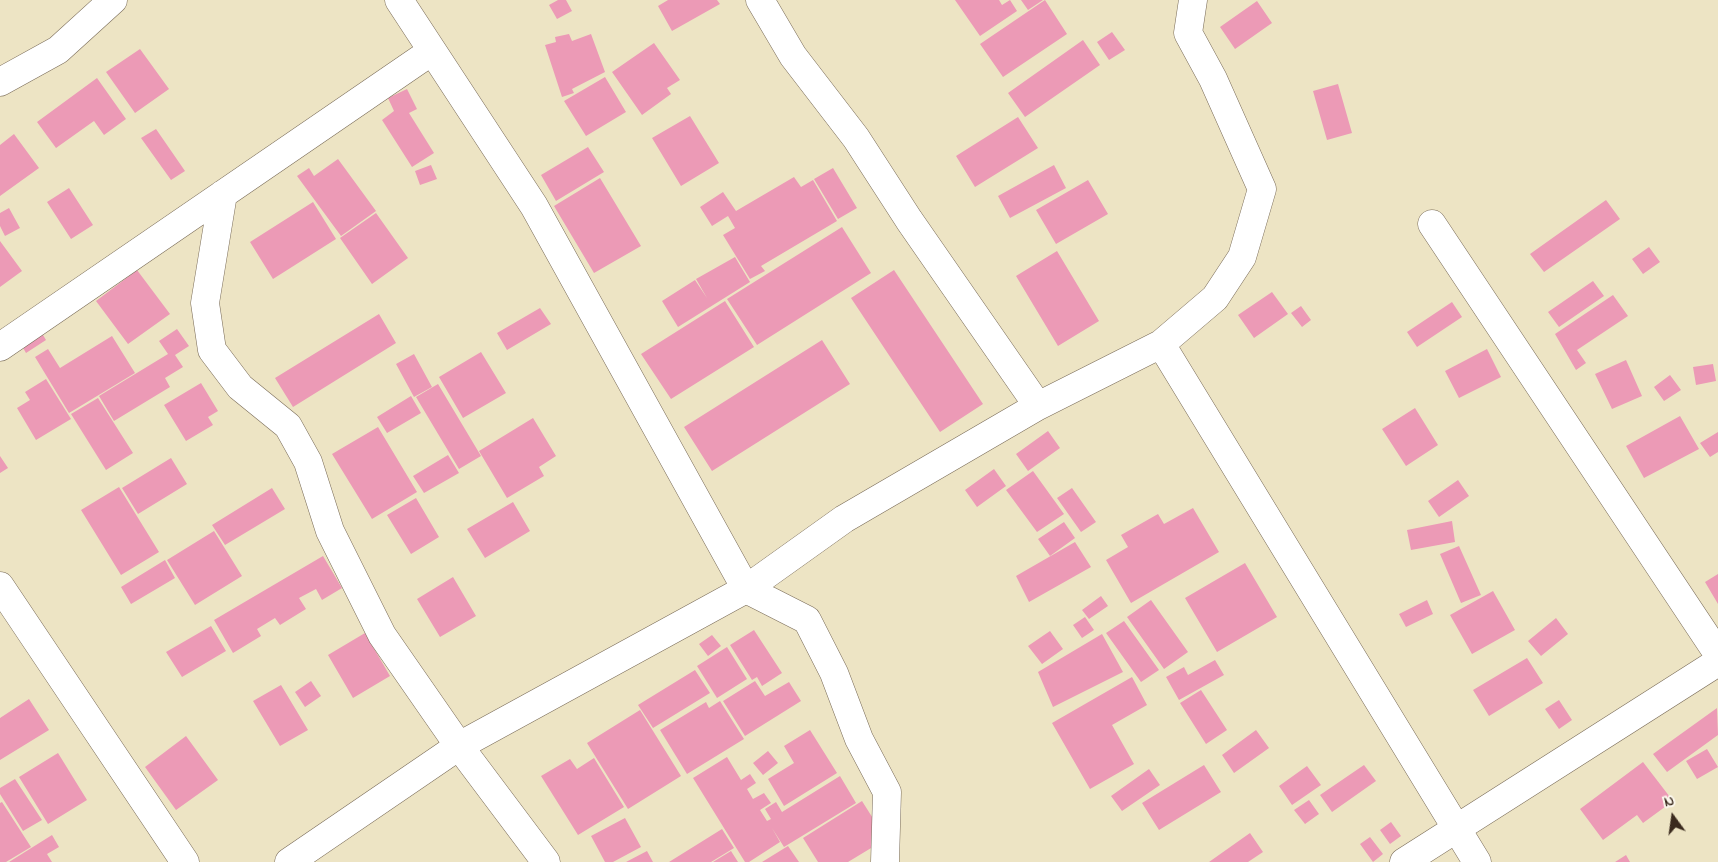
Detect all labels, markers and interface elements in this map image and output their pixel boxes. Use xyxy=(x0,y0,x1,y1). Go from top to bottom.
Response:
text: N xyxy=(1662,791,1676,813)
north arrow xyxy=(1648,792,1698,842)

